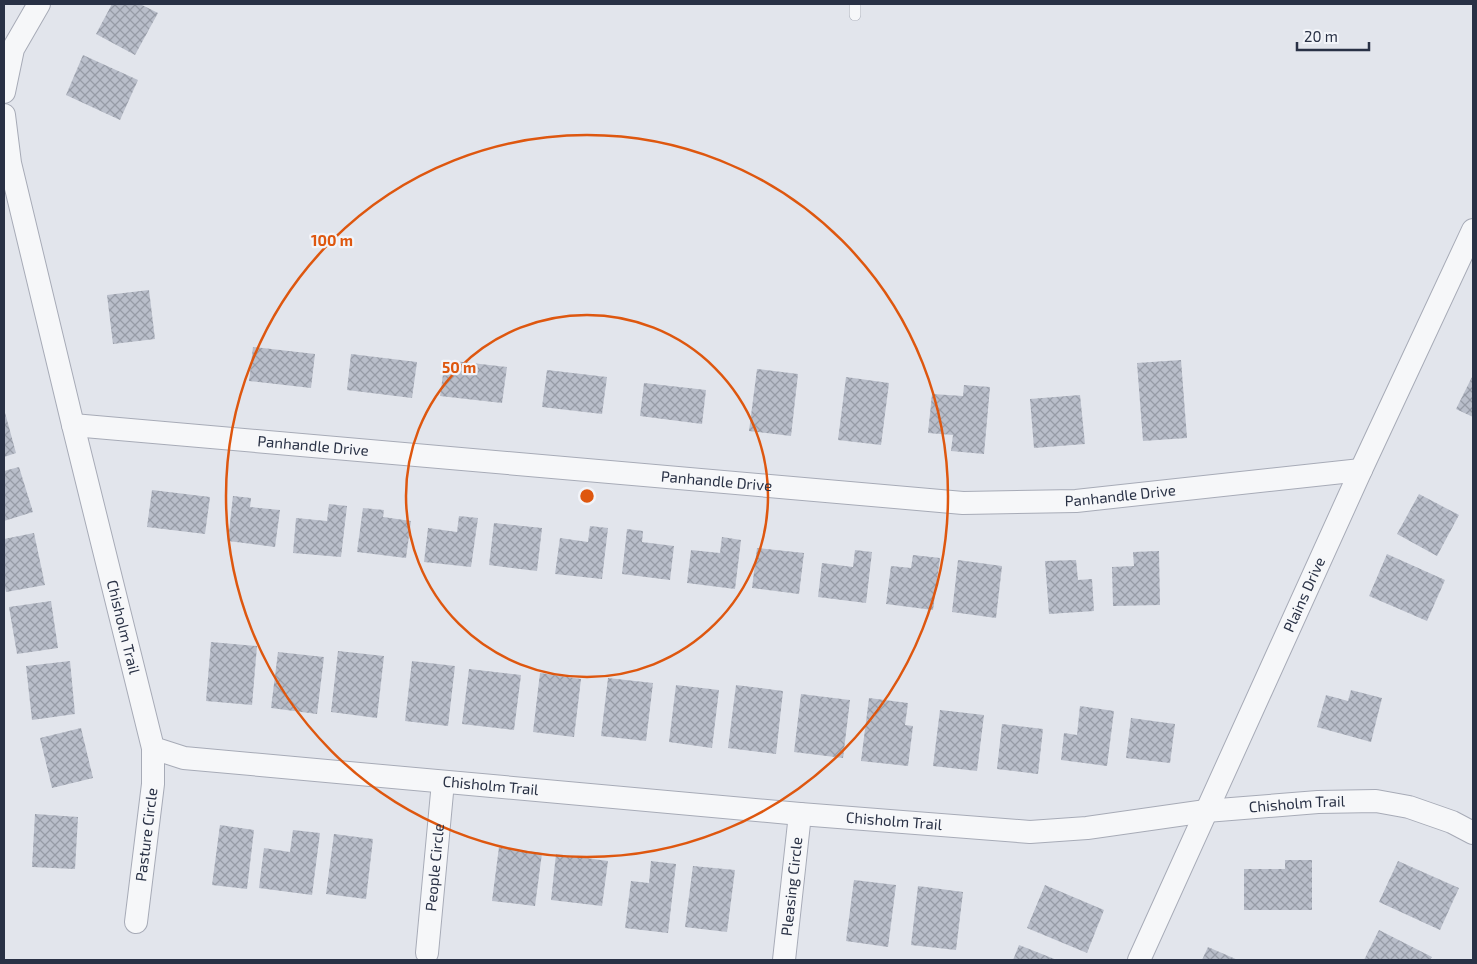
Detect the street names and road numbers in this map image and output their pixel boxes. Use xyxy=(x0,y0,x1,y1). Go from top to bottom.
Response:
street label: Panhandle Drive xyxy=(257,431,370,459)
street label: Panhandle Drive xyxy=(660,467,773,494)
street label: Panhandle Drive xyxy=(1065,480,1177,509)
street label: Plains Drive xyxy=(1279,554,1328,635)
street label: Chisholm Trail xyxy=(104,578,144,676)
street label: Chisholm Trail xyxy=(442,772,540,798)
street label: Pasture Circle xyxy=(131,787,160,882)
street label: Chisholm Trail xyxy=(1248,792,1346,816)
street label: Chisholm Trail xyxy=(845,808,943,833)
street label: People Circle xyxy=(421,823,447,912)
street label: Pleasing Circle xyxy=(777,836,805,937)

